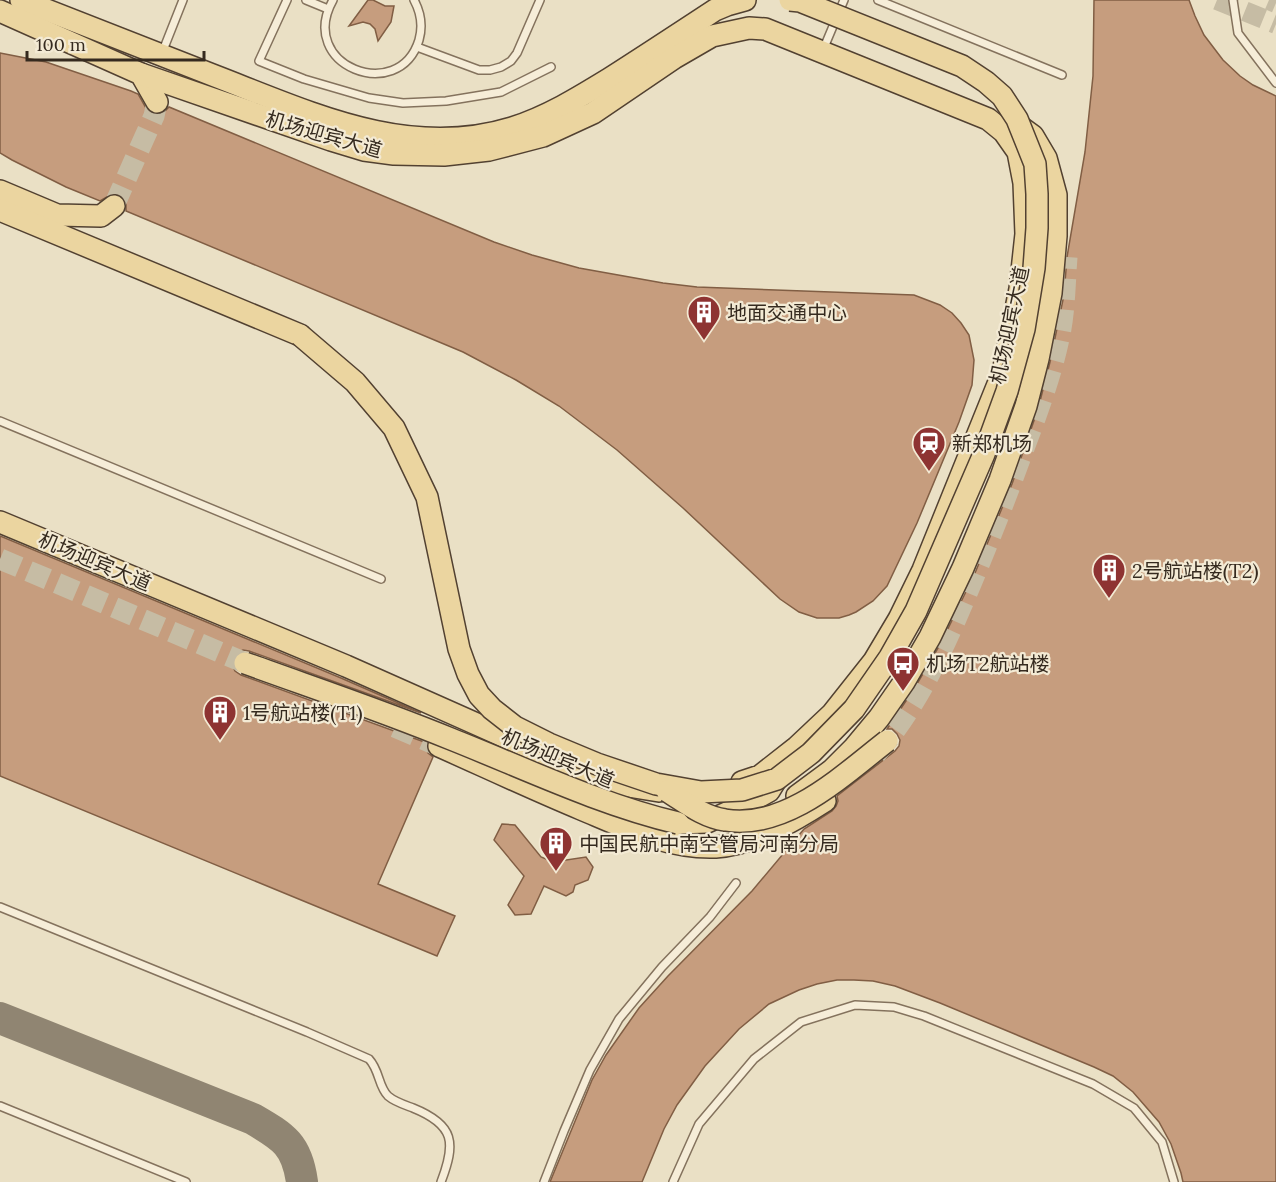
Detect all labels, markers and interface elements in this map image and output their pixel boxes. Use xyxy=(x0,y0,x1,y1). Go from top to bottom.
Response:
scale bar xyxy=(27,24,204,62)
text: 100 m xyxy=(36,33,86,56)
street label: 机场迎宾大道 xyxy=(263,105,385,163)
street label: 机场迎宾大道 xyxy=(984,264,1034,386)
building icon: 地面交通中心 xyxy=(686,294,722,341)
place label: 地面交通中心 xyxy=(727,300,847,325)
station icon: 新郑机场 xyxy=(911,425,947,472)
place label: 新郑机场 xyxy=(952,431,1032,456)
street label: 机场迎宾大道 xyxy=(35,526,155,596)
building icon: 2号航站楼(T2) xyxy=(1091,552,1127,599)
place label: 2号航站楼(T2) xyxy=(1132,558,1258,584)
bus stop icon: 机场T2航站楼 xyxy=(885,645,921,692)
place label: 机场T2航站楼 xyxy=(926,651,1050,676)
building icon: 1号航站楼(T1) xyxy=(202,694,238,741)
place label: 1号航站楼(T1) xyxy=(243,700,363,726)
street label: 机场迎宾大道 xyxy=(498,723,618,793)
building icon: 中国民航中南空管局河南分局 xyxy=(538,825,574,872)
place label: 中国民航中南空管局河南分局 xyxy=(579,831,839,856)

